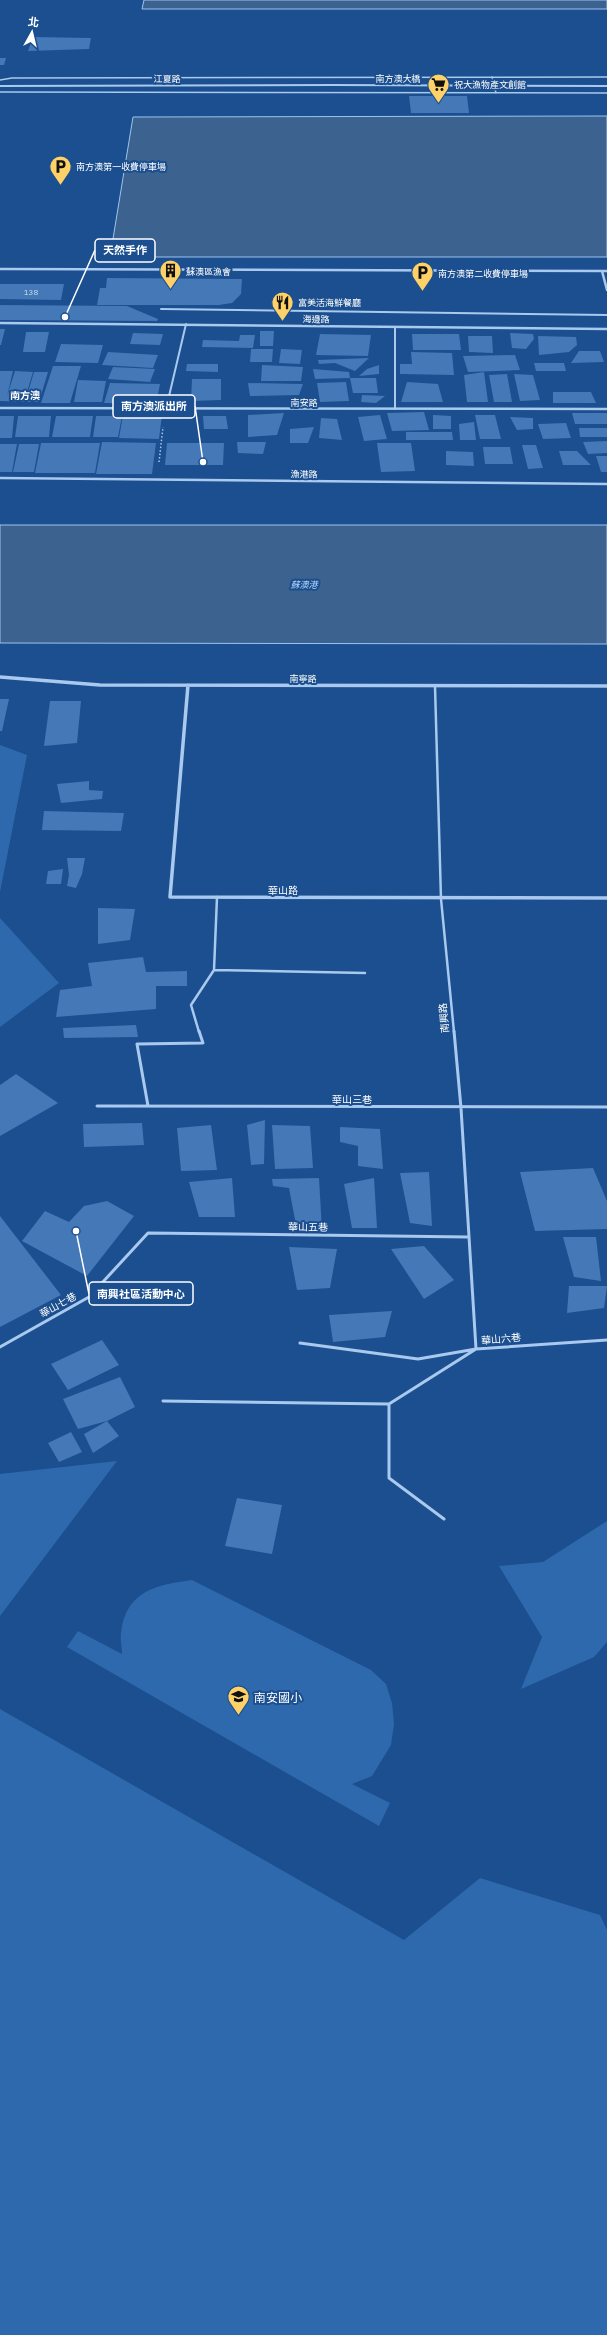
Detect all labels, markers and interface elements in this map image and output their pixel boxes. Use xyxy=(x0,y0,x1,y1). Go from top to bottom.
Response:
north arrow xyxy=(12,12,52,52)
text: 北 xyxy=(27,14,40,30)
supermarket icon: 祝大漁物產文創館 xyxy=(426,71,452,104)
street label: 江夏路 xyxy=(153,73,181,84)
street label: 南方澳大橋 xyxy=(375,73,421,84)
place label: 祝大漁物產文創館 xyxy=(454,79,526,90)
parking icon: 南方澳第一收費停車場 xyxy=(48,153,74,186)
place label: 南方澳第一收費停車場 xyxy=(76,161,166,172)
callout: 天然手作 xyxy=(95,239,155,262)
text: 天然手作 xyxy=(103,243,147,257)
building icon: 蘇澳區漁會 xyxy=(157,258,183,291)
parking icon: 南方澳第二收費停車場 xyxy=(410,260,436,293)
place label: 蘇澳區漁會 xyxy=(186,266,231,277)
place label: 南方澳第二收費停車場 xyxy=(438,268,528,279)
house number: 138 xyxy=(24,287,38,297)
restaurant icon: 富美活海鮮餐廳 xyxy=(269,289,295,322)
place label: 富美活海鮮餐廳 xyxy=(298,297,361,308)
street label: 海邊路 xyxy=(302,313,330,325)
district label: 南方澳 xyxy=(10,389,40,402)
callout: 南方澳派出所 xyxy=(113,395,195,418)
street label: 南安路 xyxy=(290,397,318,408)
text: 南方澳派出所 xyxy=(121,399,187,413)
street label: 漁港路 xyxy=(290,468,318,480)
water label: 蘇澳港 xyxy=(290,579,319,590)
street label: 南寧路 xyxy=(289,673,317,684)
street label: 華山路 xyxy=(268,884,298,897)
street label: 南興路 xyxy=(436,1002,452,1034)
street label: 華山三巷 xyxy=(332,1093,372,1106)
street label: 華山五巷 xyxy=(288,1220,328,1234)
callout: 南興社區活動中心 xyxy=(89,1282,193,1305)
text: 南興社區活動中心 xyxy=(97,1287,185,1301)
street label: 華山七巷 xyxy=(37,1290,79,1320)
street label: 華山六巷 xyxy=(481,1331,521,1347)
school or university icon: 南安國小 xyxy=(226,1684,252,1717)
place label: 南安國小 xyxy=(254,1690,302,1705)

